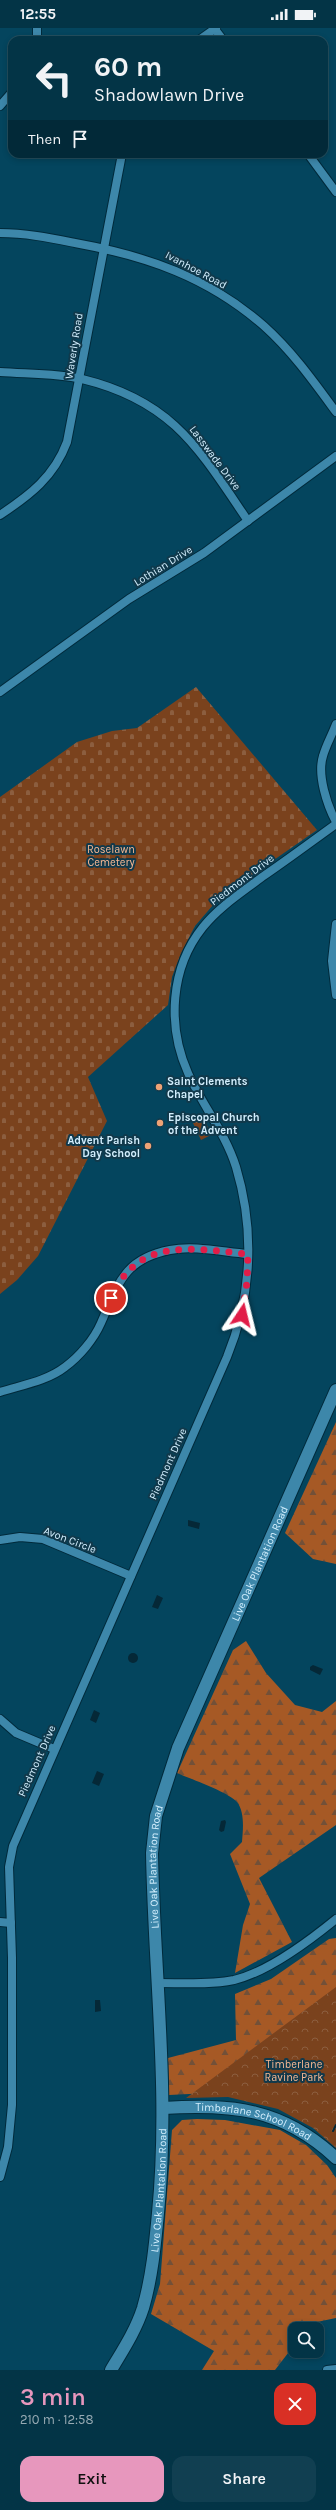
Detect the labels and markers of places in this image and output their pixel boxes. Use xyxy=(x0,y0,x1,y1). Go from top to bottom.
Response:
place label: Saint Clements Chapel xyxy=(167,1075,248,1101)
marker: Saint Clements Chapel xyxy=(154,1082,164,1092)
place label: Episcopal Church of the Advent xyxy=(168,1111,260,1137)
marker: Episcopal Church of the Advent xyxy=(155,1118,165,1128)
place label: Advent Parish Day School xyxy=(67,1134,140,1160)
marker: Advent Parish Day School xyxy=(143,1141,153,1151)
pin xyxy=(94,1281,128,1315)

